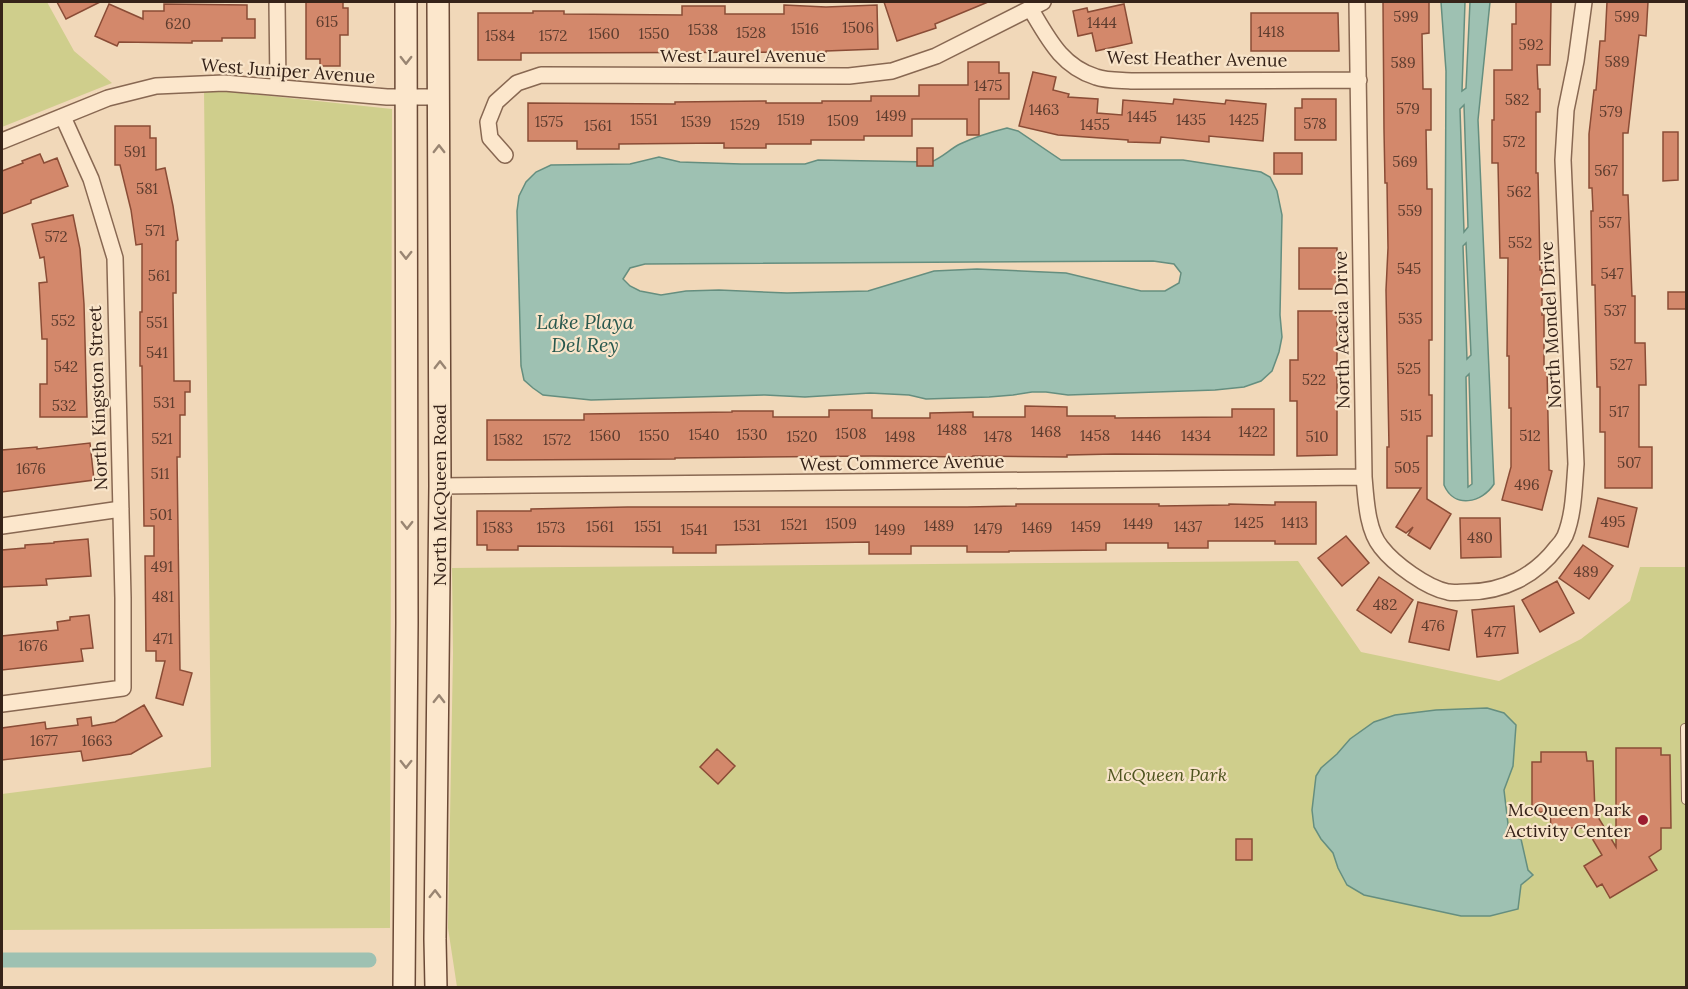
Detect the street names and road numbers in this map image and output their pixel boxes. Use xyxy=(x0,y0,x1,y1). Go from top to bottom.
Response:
street label: West Laurel Avenue xyxy=(660,44,826,67)
street label: West Heather Avenue xyxy=(1106,45,1288,72)
street label: West Juniper Avenue xyxy=(200,53,376,88)
street label: North Mondel Drive xyxy=(1535,241,1566,409)
street label: North Acacia Drive xyxy=(1329,250,1354,409)
street label: North Kingston Street xyxy=(83,305,112,491)
street label: North McQueen Road xyxy=(428,404,451,586)
street label: West Commerce Avenue xyxy=(799,449,1005,476)

